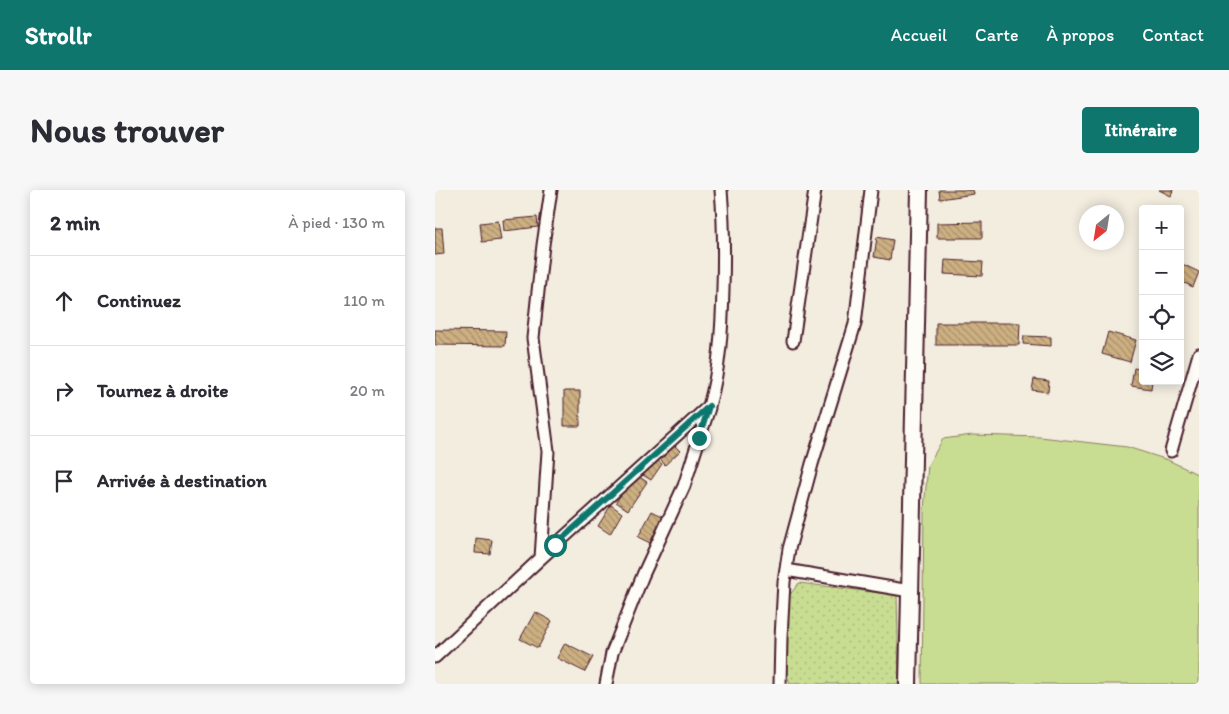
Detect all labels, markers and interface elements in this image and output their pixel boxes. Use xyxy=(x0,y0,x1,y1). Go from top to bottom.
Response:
text: Strollr xyxy=(25,21,91,50)
text: Accueil xyxy=(891,24,947,46)
text: Carte xyxy=(975,24,1018,46)
text: À propos xyxy=(1046,24,1114,46)
text: Contact xyxy=(1142,24,1204,46)
button: Itinéraire xyxy=(1082,107,1199,153)
text: Nous trouver xyxy=(30,109,224,151)
north arrow xyxy=(1079,205,1124,250)
map controls xyxy=(1139,205,1184,385)
button: + xyxy=(1139,205,1184,250)
text: 2 min xyxy=(50,210,100,235)
text: À pied · 130 m xyxy=(288,213,385,232)
button: − xyxy=(1139,250,1184,295)
icon: ahead xyxy=(50,287,78,315)
text: Continuez xyxy=(97,289,181,312)
text: 110 m xyxy=(343,291,385,310)
button: locate xyxy=(1139,295,1184,340)
button: layers xyxy=(1139,340,1184,385)
icon: right xyxy=(50,377,78,405)
text: Tournez à droite xyxy=(97,379,229,402)
text: 20 m xyxy=(350,381,385,400)
route end xyxy=(688,427,711,450)
icon: arrive xyxy=(50,467,78,495)
text: Arrivée à destination xyxy=(97,469,267,492)
route start xyxy=(544,534,567,557)

